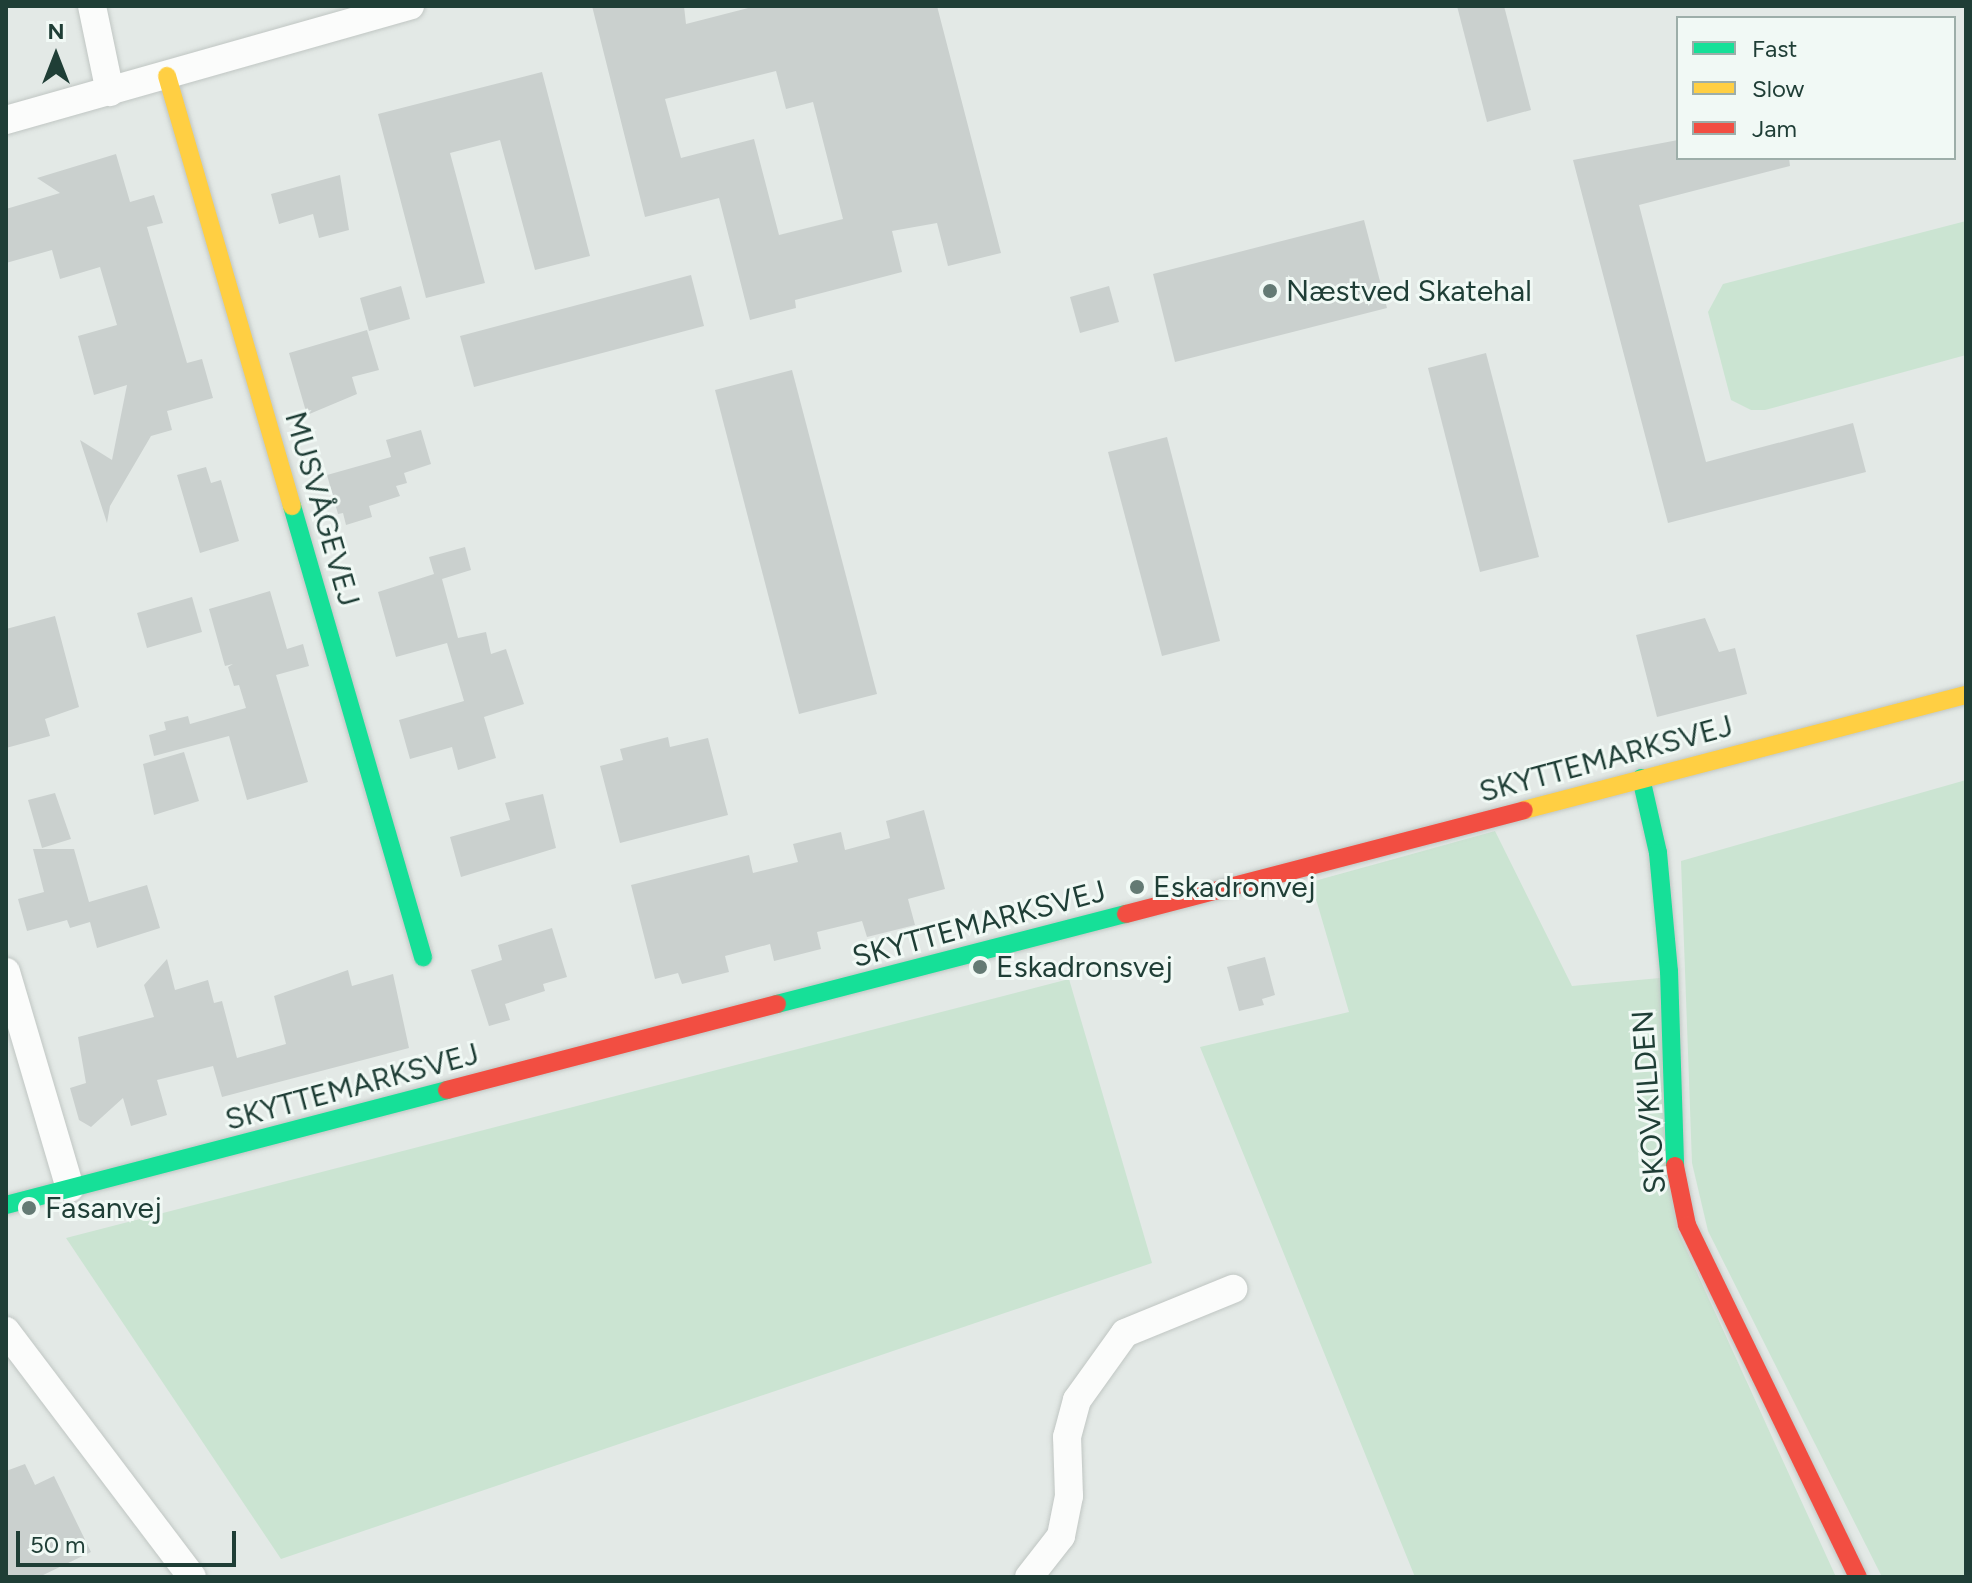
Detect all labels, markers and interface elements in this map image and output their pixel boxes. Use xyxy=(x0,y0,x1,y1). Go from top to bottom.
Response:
north arrow xyxy=(16,16,96,96)
legend xyxy=(1676,16,1956,160)
text: N xyxy=(47,18,65,45)
text: Fast xyxy=(1752,34,1797,63)
text: Slow xyxy=(1752,74,1804,103)
text: Jam xyxy=(1752,114,1797,143)
place label: Næstved Skatehal xyxy=(1286,273,1532,309)
marker: Næstved Skatehal xyxy=(1261,282,1279,300)
street label: MUSVÅGEVEJ xyxy=(277,408,367,610)
street label: SKYTTEMARKSVEJ xyxy=(1475,708,1737,810)
place label: Eskadronvej xyxy=(1153,869,1316,905)
street label: SKYTTEMARKSVEJ xyxy=(848,873,1110,975)
marker: Eskadronvej xyxy=(1128,878,1146,896)
place label: Eskadronsvej xyxy=(996,949,1173,985)
marker: Eskadronsvej xyxy=(971,958,989,976)
street label: SKOVKILDEN xyxy=(1625,1009,1673,1195)
street label: SKYTTEMARKSVEJ xyxy=(221,1036,483,1138)
place label: Fasanvej xyxy=(45,1190,162,1226)
marker: Fasanvej xyxy=(20,1199,38,1217)
scale bar xyxy=(20,1515,240,1565)
text: 50 m xyxy=(30,1530,86,1559)

